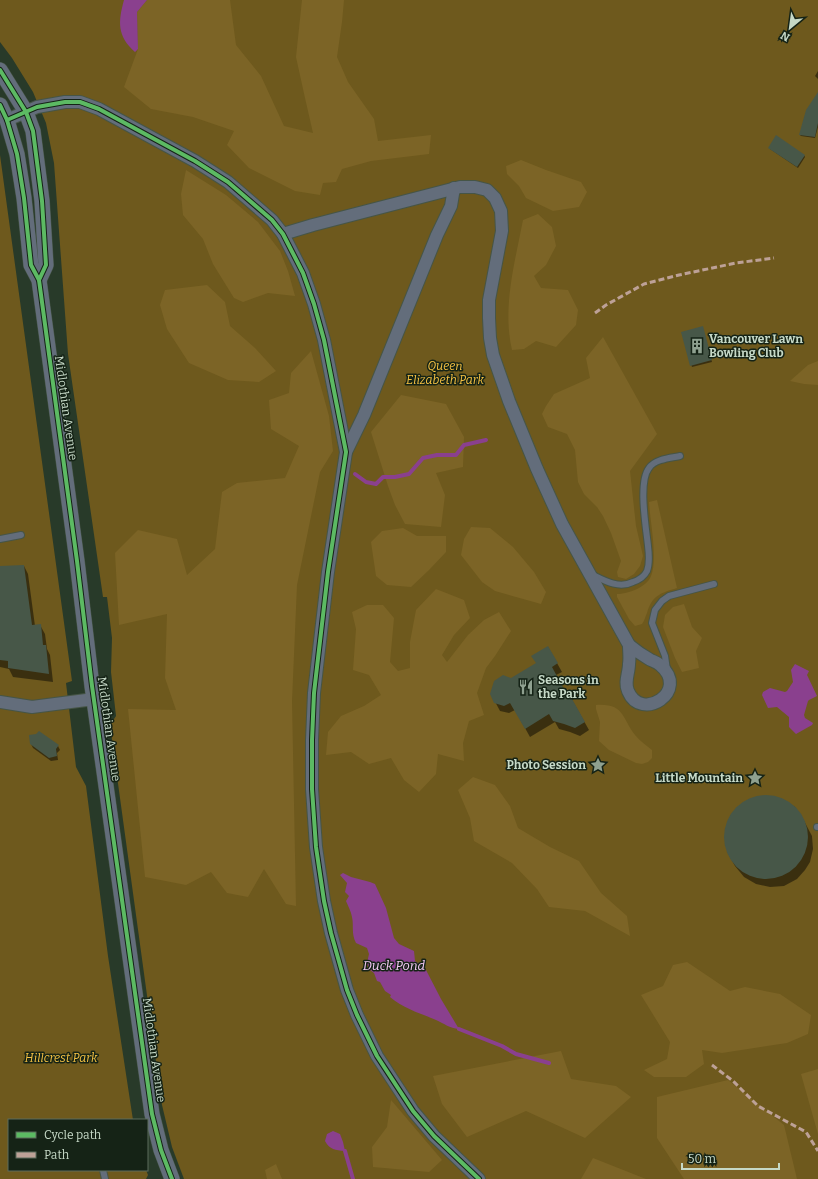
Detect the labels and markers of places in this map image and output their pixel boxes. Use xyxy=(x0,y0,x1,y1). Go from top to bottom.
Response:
place label: Vancouver Lawn Bowling Club xyxy=(709,332,803,360)
building icon: Vancouver Lawn Bowling Club xyxy=(688,337,706,355)
place label: Seasons in the Park xyxy=(538,673,599,701)
restaurant icon: Seasons in the Park xyxy=(517,678,535,696)
place icon: Photo Session xyxy=(589,756,607,774)
place label: Photo Session xyxy=(507,758,586,772)
place icon: Little Mountain xyxy=(746,769,764,787)
place label: Little Mountain xyxy=(655,771,743,785)

